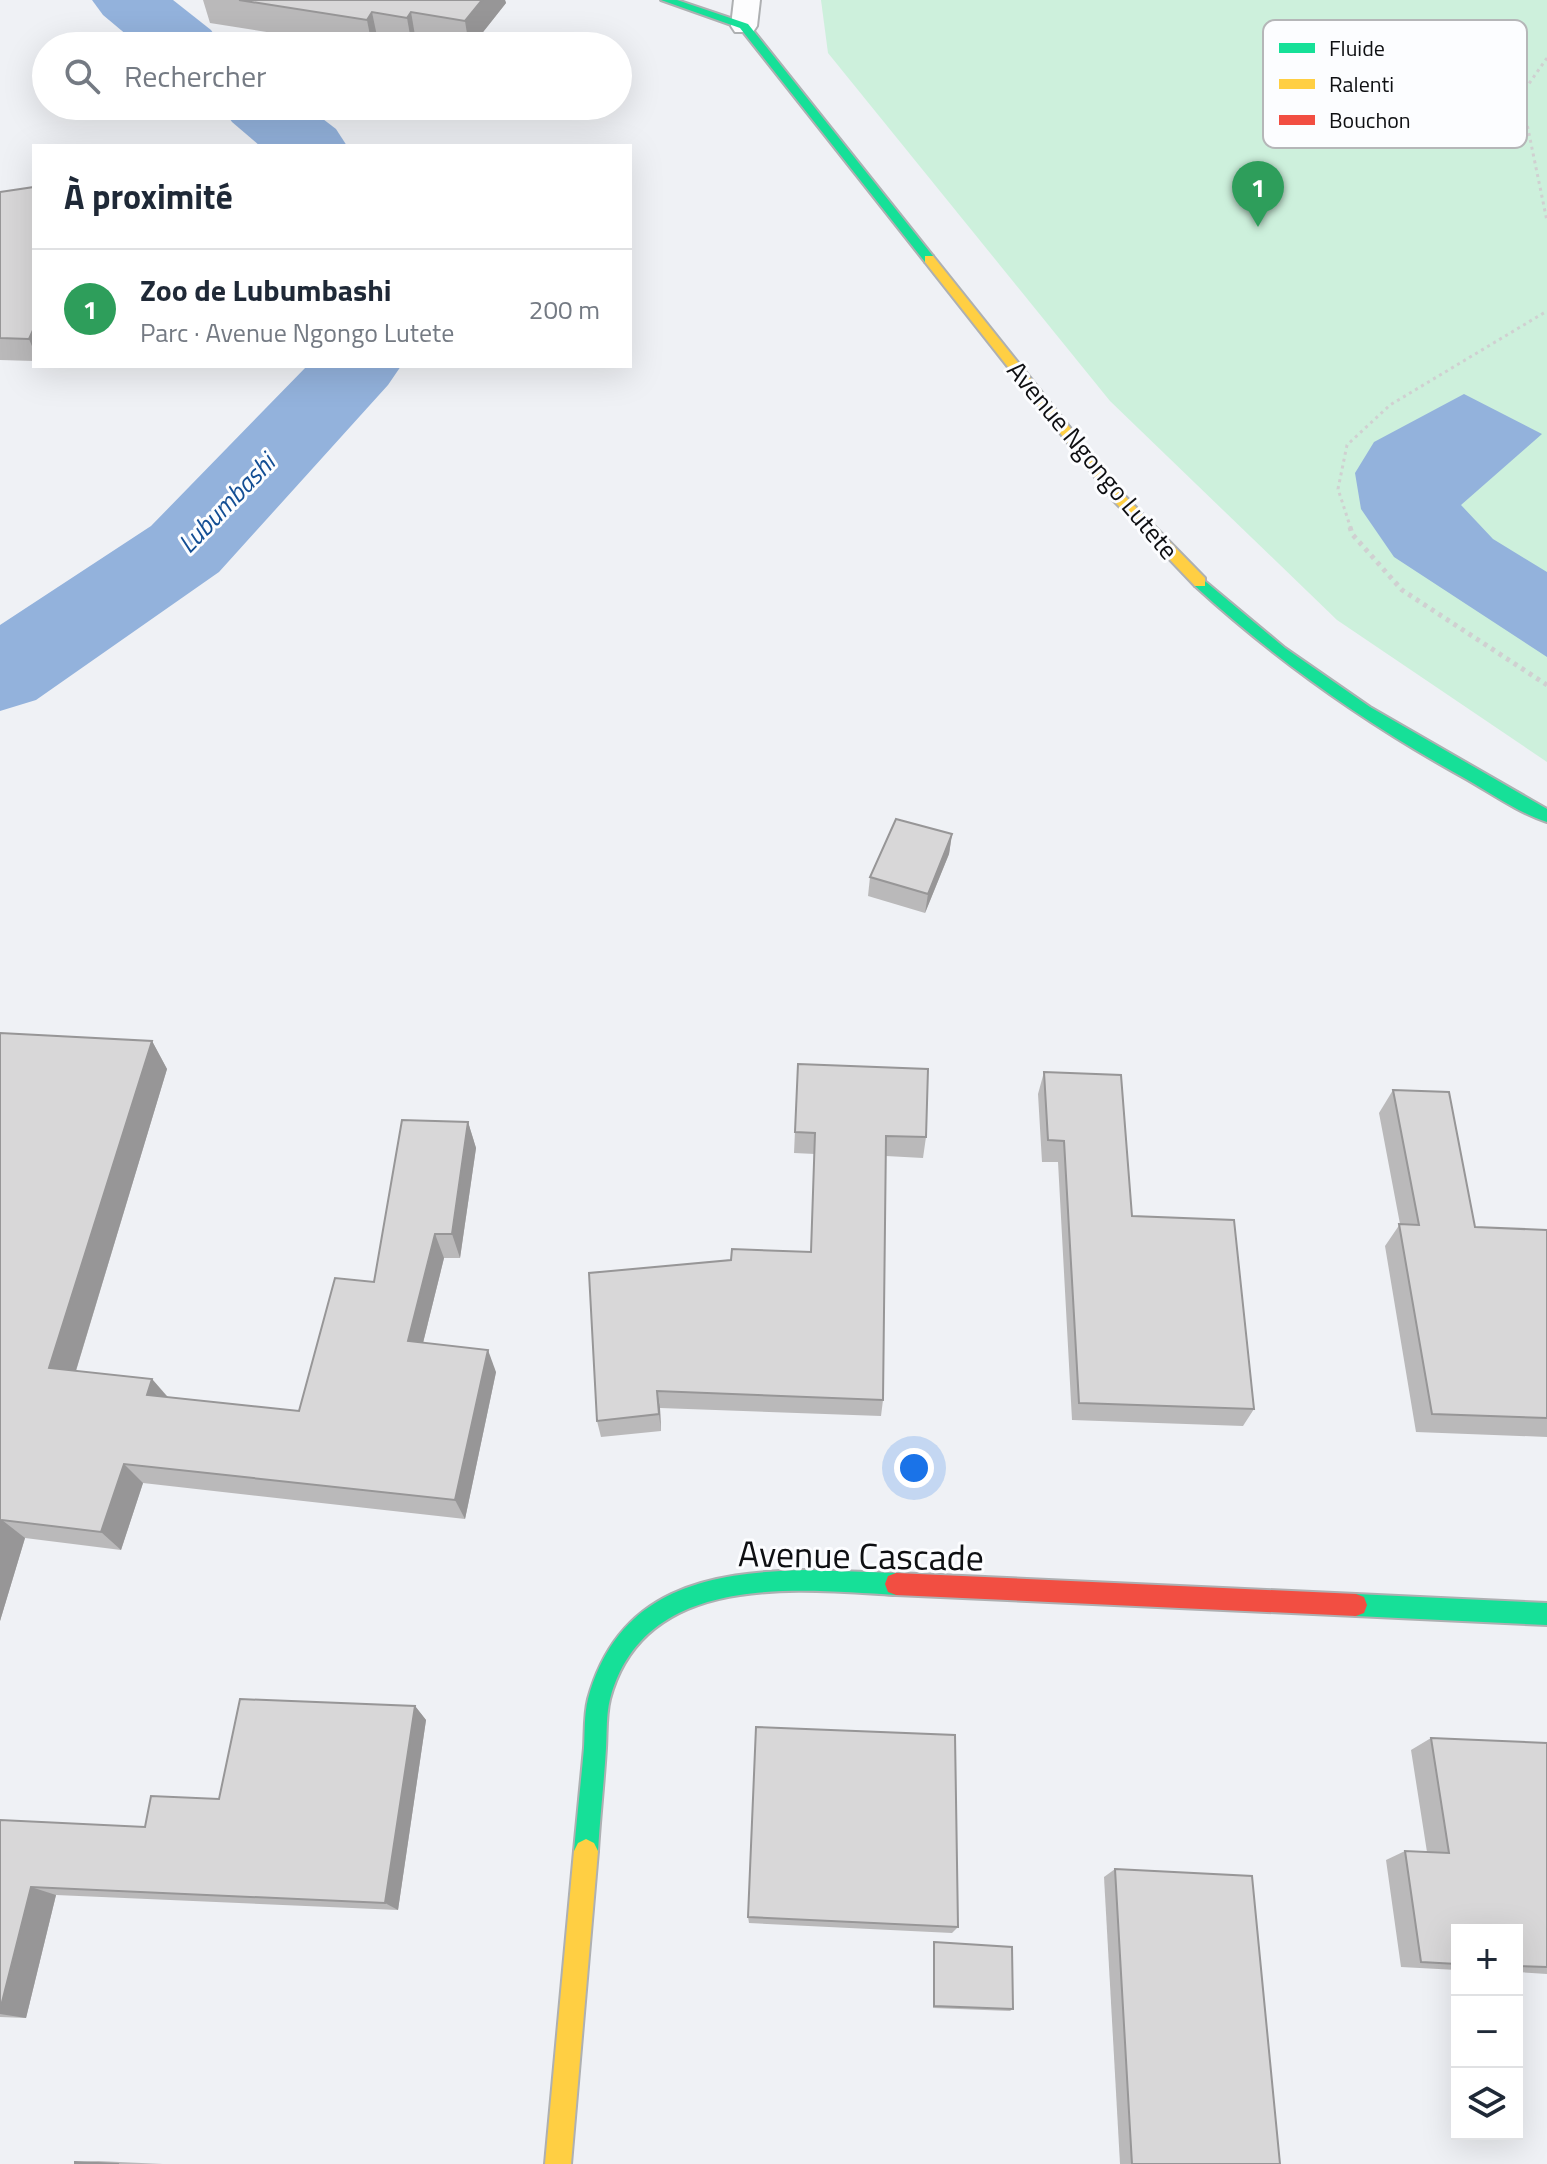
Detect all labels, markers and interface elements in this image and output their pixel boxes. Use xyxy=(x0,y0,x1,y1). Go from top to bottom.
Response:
legend xyxy=(1263,20,1527,148)
text: Fluide xyxy=(1329,31,1385,65)
search box xyxy=(32,32,632,120)
text: Rechercher xyxy=(124,53,267,99)
icon: search xyxy=(60,54,104,98)
text: Ralenti xyxy=(1329,67,1394,101)
text: Bouchon xyxy=(1329,103,1411,137)
pin: 1 xyxy=(1232,161,1284,227)
text: À proximité xyxy=(64,170,233,222)
text: Zoo de Lubumbashi xyxy=(140,267,392,313)
text: 1 xyxy=(83,290,97,329)
text: 200 m xyxy=(529,290,600,329)
text: Parc · Avenue Ngongo Lutete xyxy=(140,313,454,352)
street label: Avenue Ngongo Lutete xyxy=(998,352,1188,568)
water label: Lubumbashi xyxy=(168,442,285,562)
your location xyxy=(894,1448,934,1488)
street label: Avenue Cascade xyxy=(738,1525,984,1585)
map controls xyxy=(1451,1924,1523,2140)
button: + xyxy=(1451,1924,1523,1996)
button: − xyxy=(1451,1996,1523,2068)
button: layers xyxy=(1451,2068,1523,2140)

